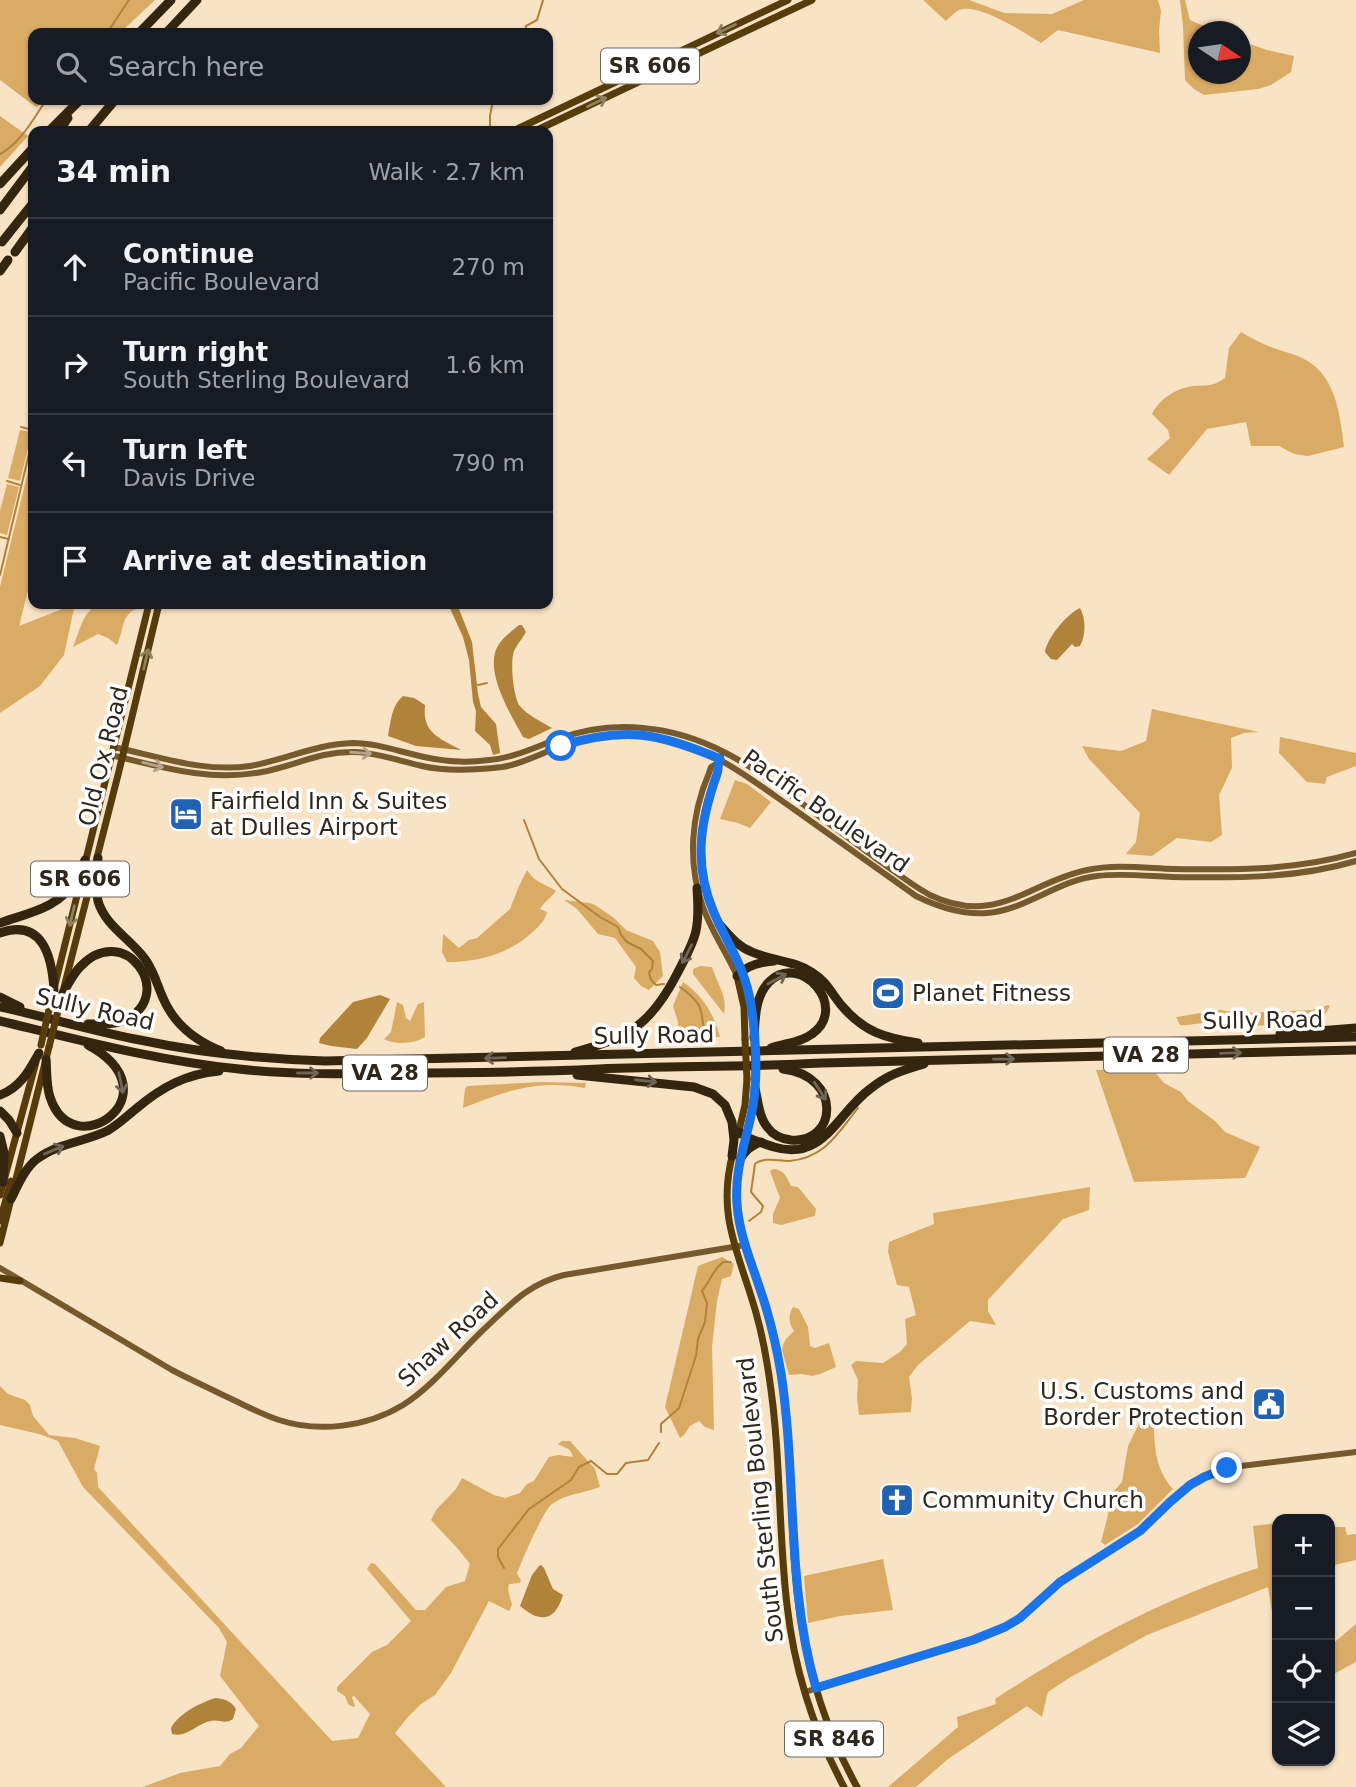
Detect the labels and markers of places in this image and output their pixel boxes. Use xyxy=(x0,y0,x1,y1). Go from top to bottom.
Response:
place label: Fairfield Inn & Suites at Dulles Airport xyxy=(210,788,447,840)
hotel icon: Fairfield Inn & Suites at Dulles Airport xyxy=(167,795,205,833)
sports icon: Planet Fitness xyxy=(869,974,907,1012)
place label: Planet Fitness xyxy=(912,980,1071,1006)
place label: U.S. Customs and Border Protection xyxy=(1040,1378,1244,1430)
public building icon: U.S. Customs and Border Protection xyxy=(1250,1385,1288,1423)
church icon: Community Church xyxy=(878,1481,916,1519)
place label: Community Church xyxy=(922,1487,1144,1513)

